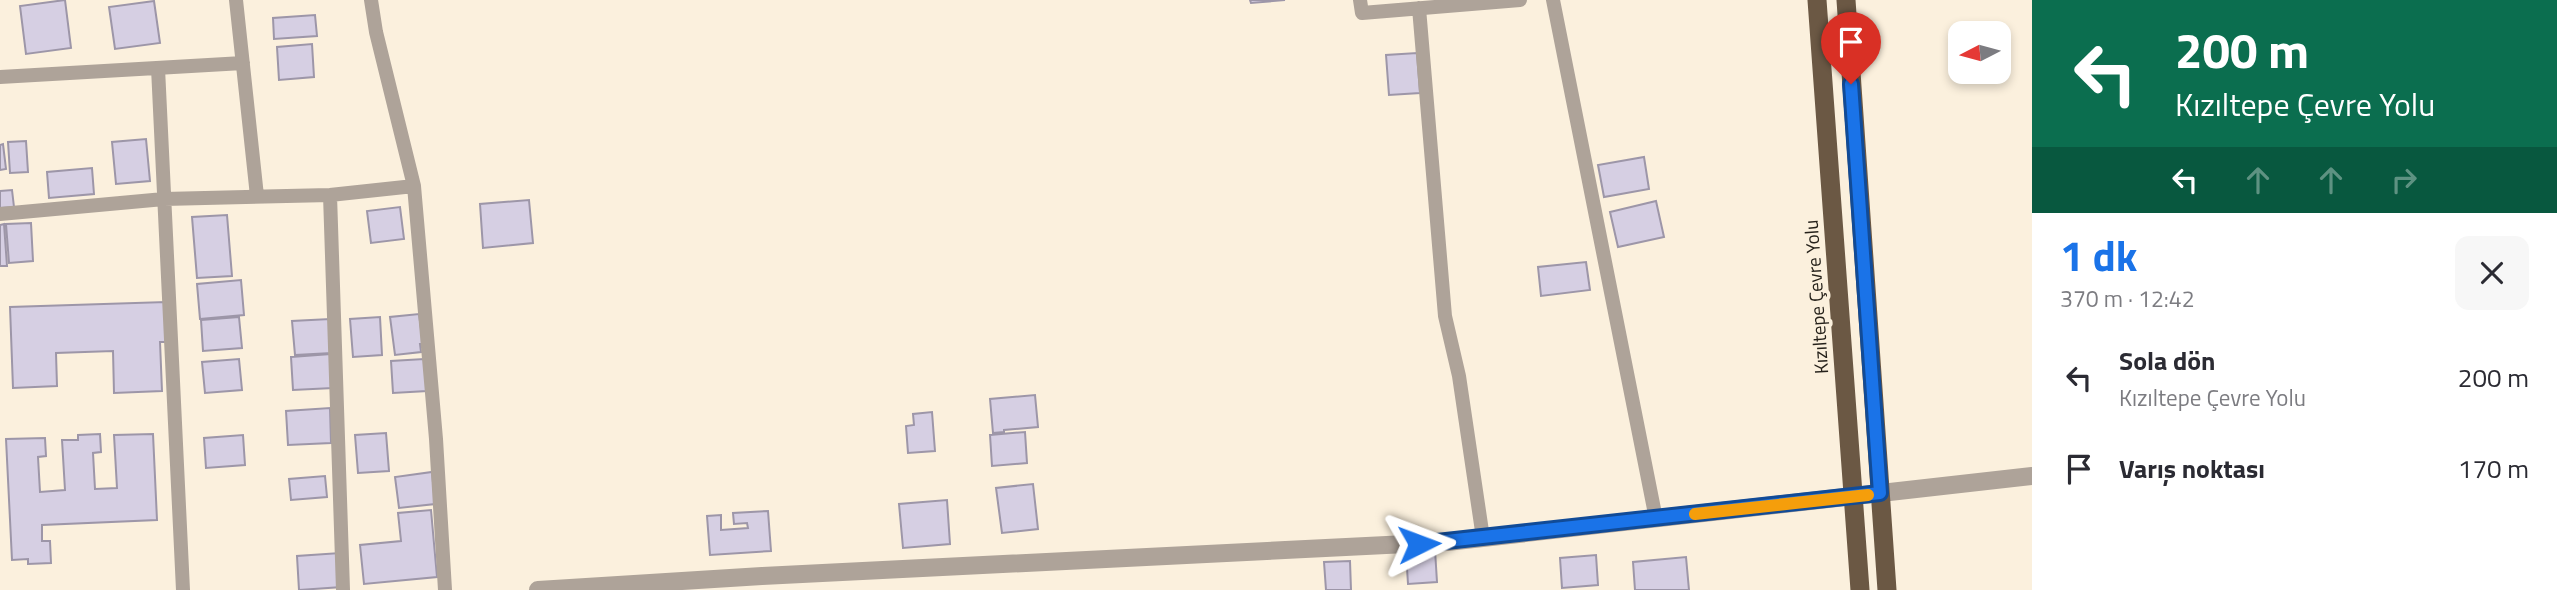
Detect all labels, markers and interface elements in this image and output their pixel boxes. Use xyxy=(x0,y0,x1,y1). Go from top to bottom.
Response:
pin xyxy=(1821,12.0,1881,84)
text: 200 m xyxy=(2175,12,2309,87)
north arrow xyxy=(1948,21,2011,84)
map controls xyxy=(1948,21,2011,84)
icon: arrive xyxy=(1832,23,1870,61)
icon: left xyxy=(2060,28,2151,119)
text: Kızıltepe Çevre Yolu xyxy=(2175,80,2435,128)
icon: left xyxy=(2166,161,2204,199)
icon: ahead xyxy=(2239,161,2277,199)
icon: ahead xyxy=(2312,161,2350,199)
icon: right xyxy=(2385,161,2423,199)
street label: Kızıltepe Çevre Yolu xyxy=(1796,219,1835,375)
text: 1 dk xyxy=(2060,223,2137,287)
button: close xyxy=(2455,236,2529,310)
text: 370 m · 12:42 xyxy=(2060,281,2195,316)
text: Sola dön xyxy=(2119,341,2216,380)
text: 200 m xyxy=(2458,358,2529,397)
icon: left xyxy=(2060,359,2098,397)
text: Kızıltepe Çevre Yolu xyxy=(2119,380,2306,415)
text: Varış noktası xyxy=(2119,449,2265,488)
text: 170 m xyxy=(2458,449,2529,488)
icon: arrive xyxy=(2060,450,2098,488)
position arrow xyxy=(1382,507,1456,581)

